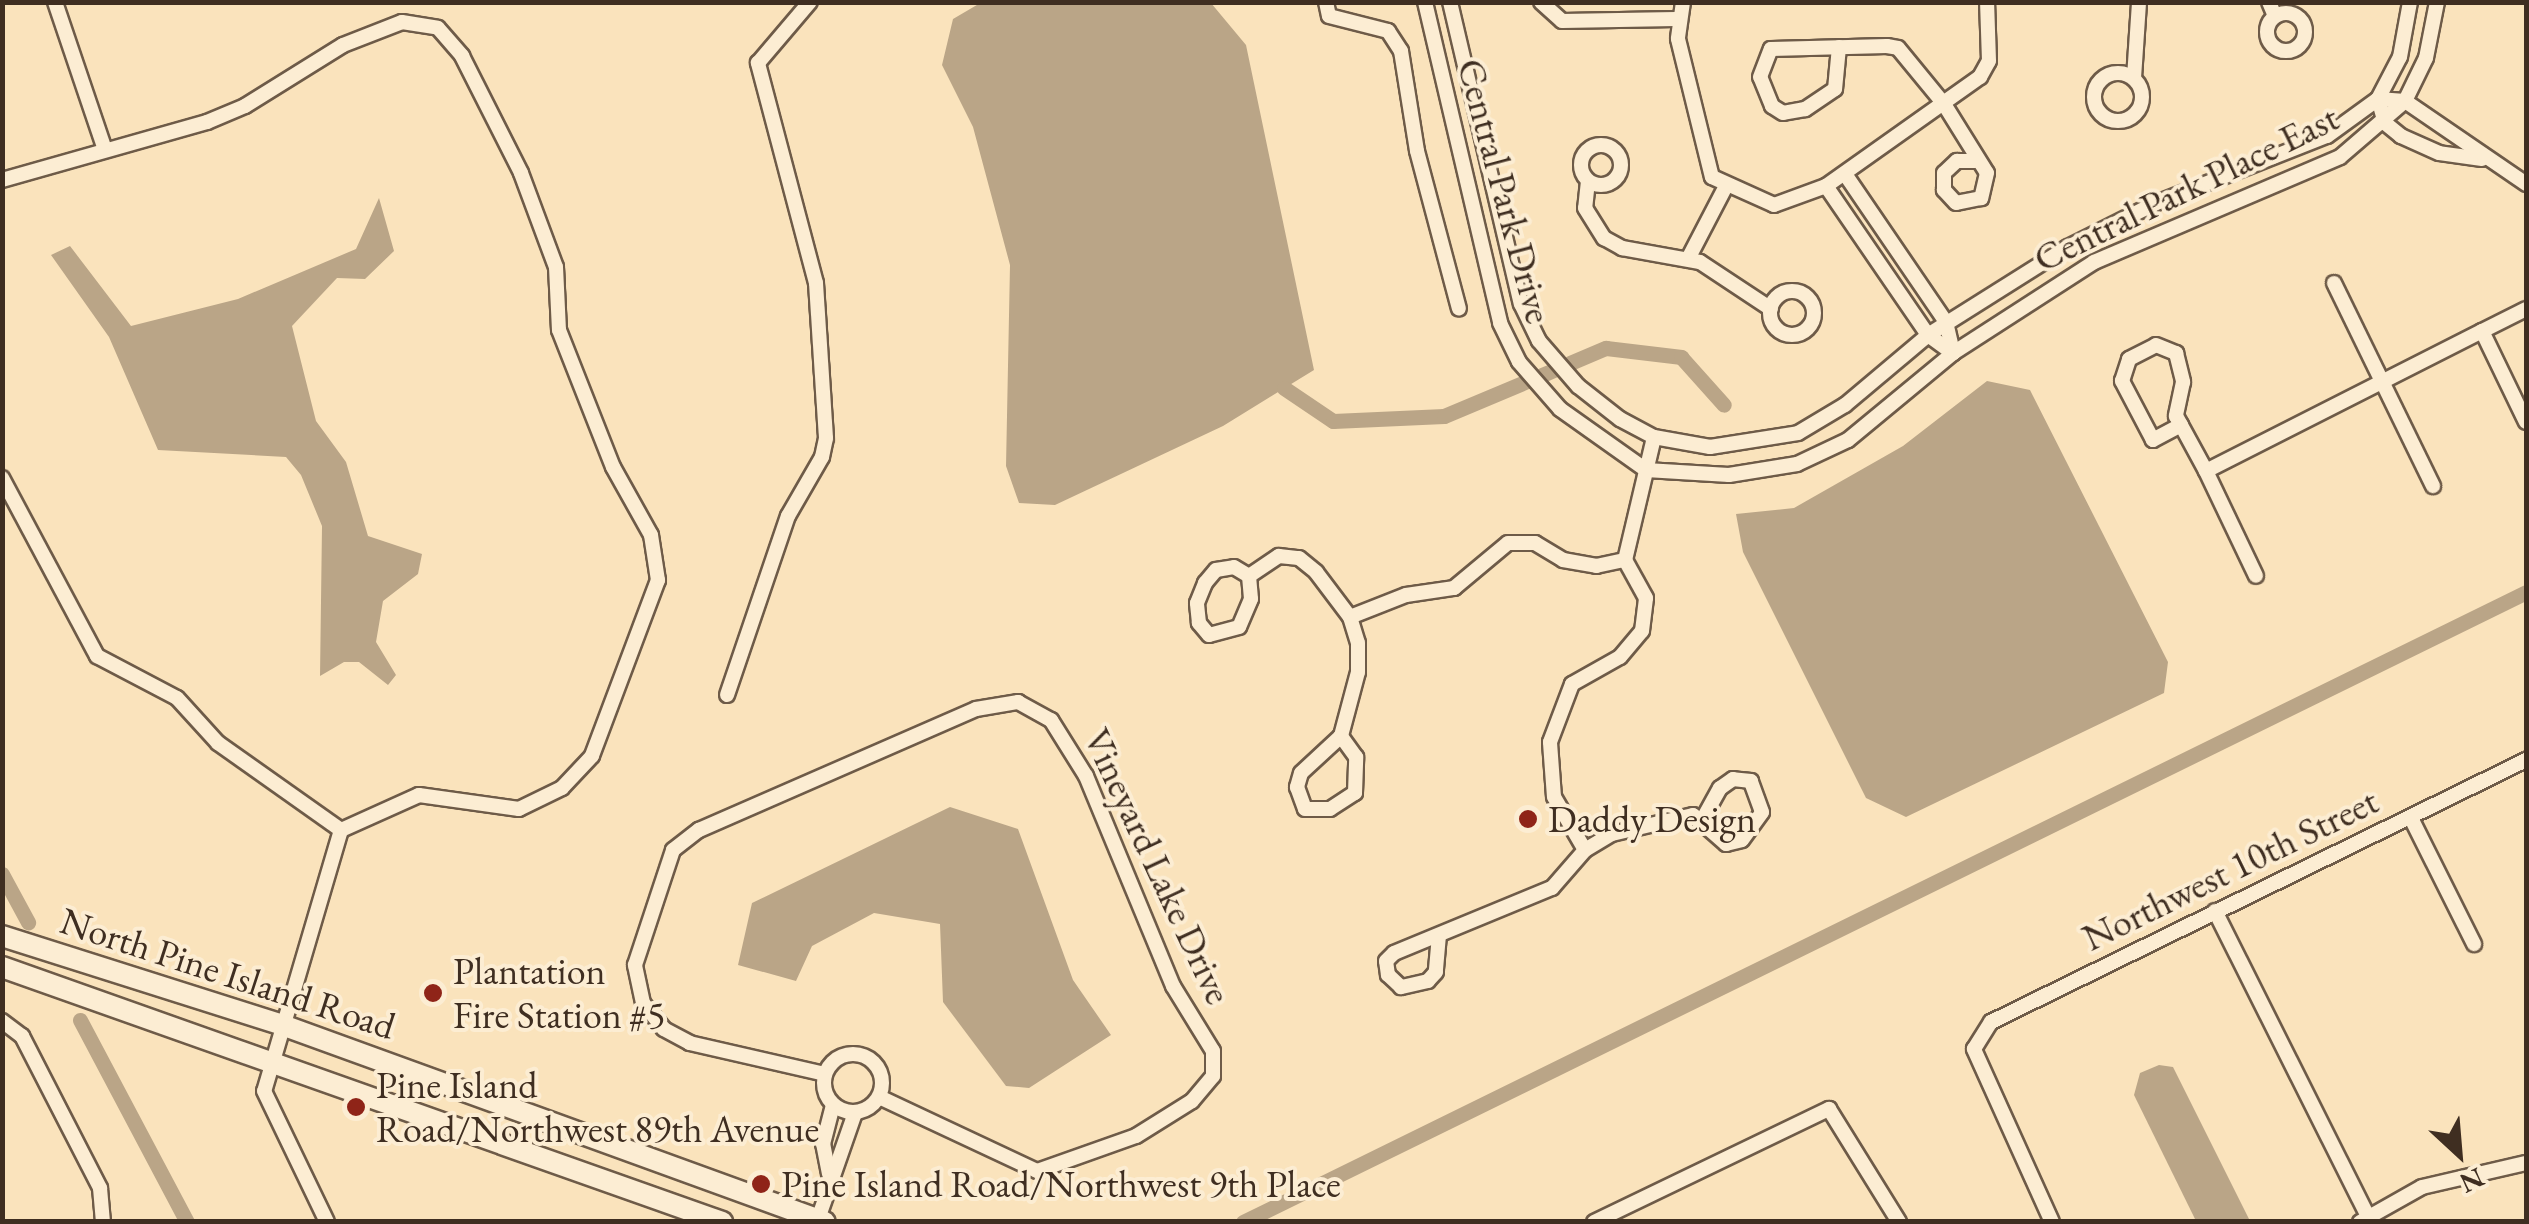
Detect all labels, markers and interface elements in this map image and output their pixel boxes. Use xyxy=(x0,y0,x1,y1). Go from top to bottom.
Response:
street label: Central Park Drive xyxy=(1448,54,1562,328)
street label: Central Park Place East xyxy=(2026,95,2346,281)
street label: Vineyard Lake Drive xyxy=(1074,721,1242,1011)
street label: Northwest 10th Street xyxy=(2075,778,2385,960)
place label: Daddy Design xyxy=(1548,796,1756,842)
marker: Daddy Design xyxy=(1517,808,1539,830)
street label: North Pine Island Road xyxy=(55,897,401,1049)
place label: Plantation Fire Station #5 xyxy=(453,948,665,1038)
marker: Plantation Fire Station #5 xyxy=(422,982,444,1004)
place label: Pine Island Road/Northwest 89th Avenue xyxy=(376,1062,819,1152)
marker: Pine Island Road/Northwest 89th Avenue xyxy=(345,1096,367,1118)
north arrow xyxy=(2409,1104,2509,1204)
text: N xyxy=(2454,1160,2490,1202)
place label: Pine Island Road/Northwest 9th Place xyxy=(781,1161,1341,1207)
marker: Pine Island Road/Northwest 9th Place xyxy=(750,1173,772,1195)

